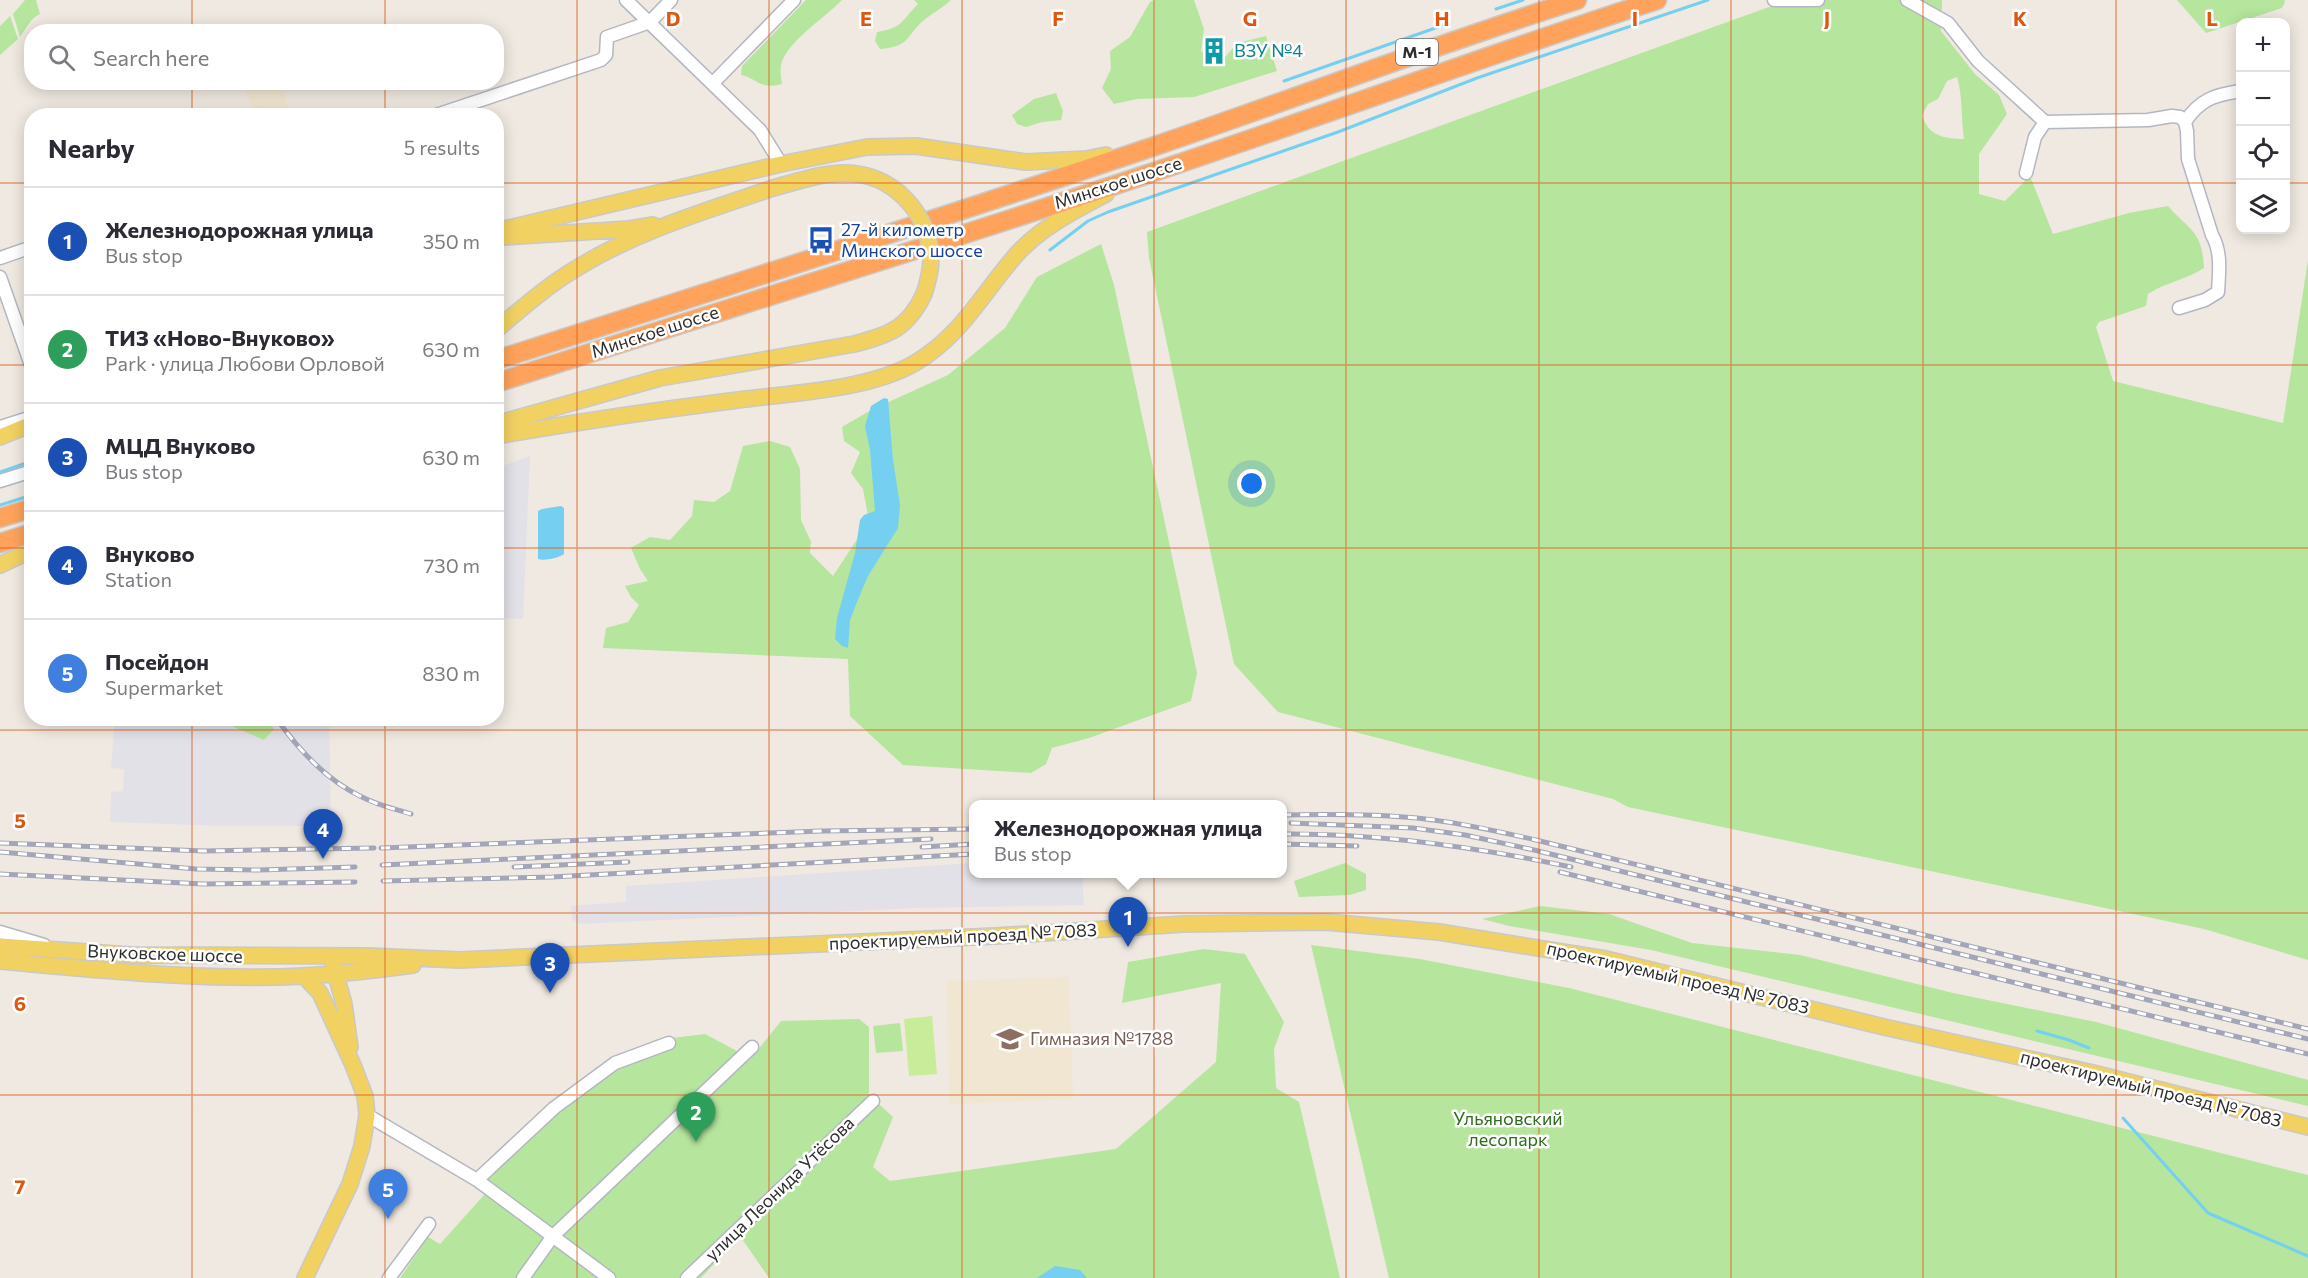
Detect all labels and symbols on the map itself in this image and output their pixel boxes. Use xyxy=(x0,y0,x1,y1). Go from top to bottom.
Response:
text: D xyxy=(666,6,680,30)
text: E xyxy=(860,6,872,30)
text: F xyxy=(1052,6,1064,30)
text: G xyxy=(1243,6,1257,30)
text: H xyxy=(1435,6,1450,30)
text: I xyxy=(1632,6,1638,30)
text: J xyxy=(1824,6,1830,30)
text: K xyxy=(2013,6,2027,30)
text: L xyxy=(2206,6,2218,30)
building icon: ВЗУ №4 xyxy=(1199,36,1229,66)
place label: ВЗУ №4 xyxy=(1234,39,1303,61)
road number: М-1 xyxy=(1396,39,1438,65)
street label: Минское шоссе xyxy=(1051,151,1184,213)
place label: 27-й километр Минского шоссе xyxy=(841,218,983,261)
bus stop icon: 27-й километр Минского шоссе xyxy=(806,225,836,255)
street label: Минское шоссе xyxy=(588,300,721,362)
your location xyxy=(1237,469,1266,498)
text: 5 xyxy=(14,808,26,832)
pin: 4 xyxy=(304,810,342,859)
pin: 1 xyxy=(1108,898,1148,947)
street label: проектируемый проезд № 7083 xyxy=(828,918,1098,954)
street label: проектируемый проезд № 7083 xyxy=(1545,936,1811,1018)
street label: Внуковское шоссе xyxy=(87,939,243,967)
pin: 3 xyxy=(530,944,570,993)
text: 6 xyxy=(14,991,26,1015)
school or university icon: Гимназия №1788 xyxy=(995,1024,1025,1054)
place label: Гимназия №1788 xyxy=(1030,1027,1174,1049)
street label: проектируемый проезд № 7083 xyxy=(2018,1045,2284,1131)
pin: 2 xyxy=(676,1092,716,1142)
park label: Ульяновский лесопарк xyxy=(1453,1107,1563,1150)
street label: улица Леонида Утёсова xyxy=(700,1112,858,1265)
pin: 5 xyxy=(368,1170,408,1219)
text: 7 xyxy=(15,1174,26,1198)

